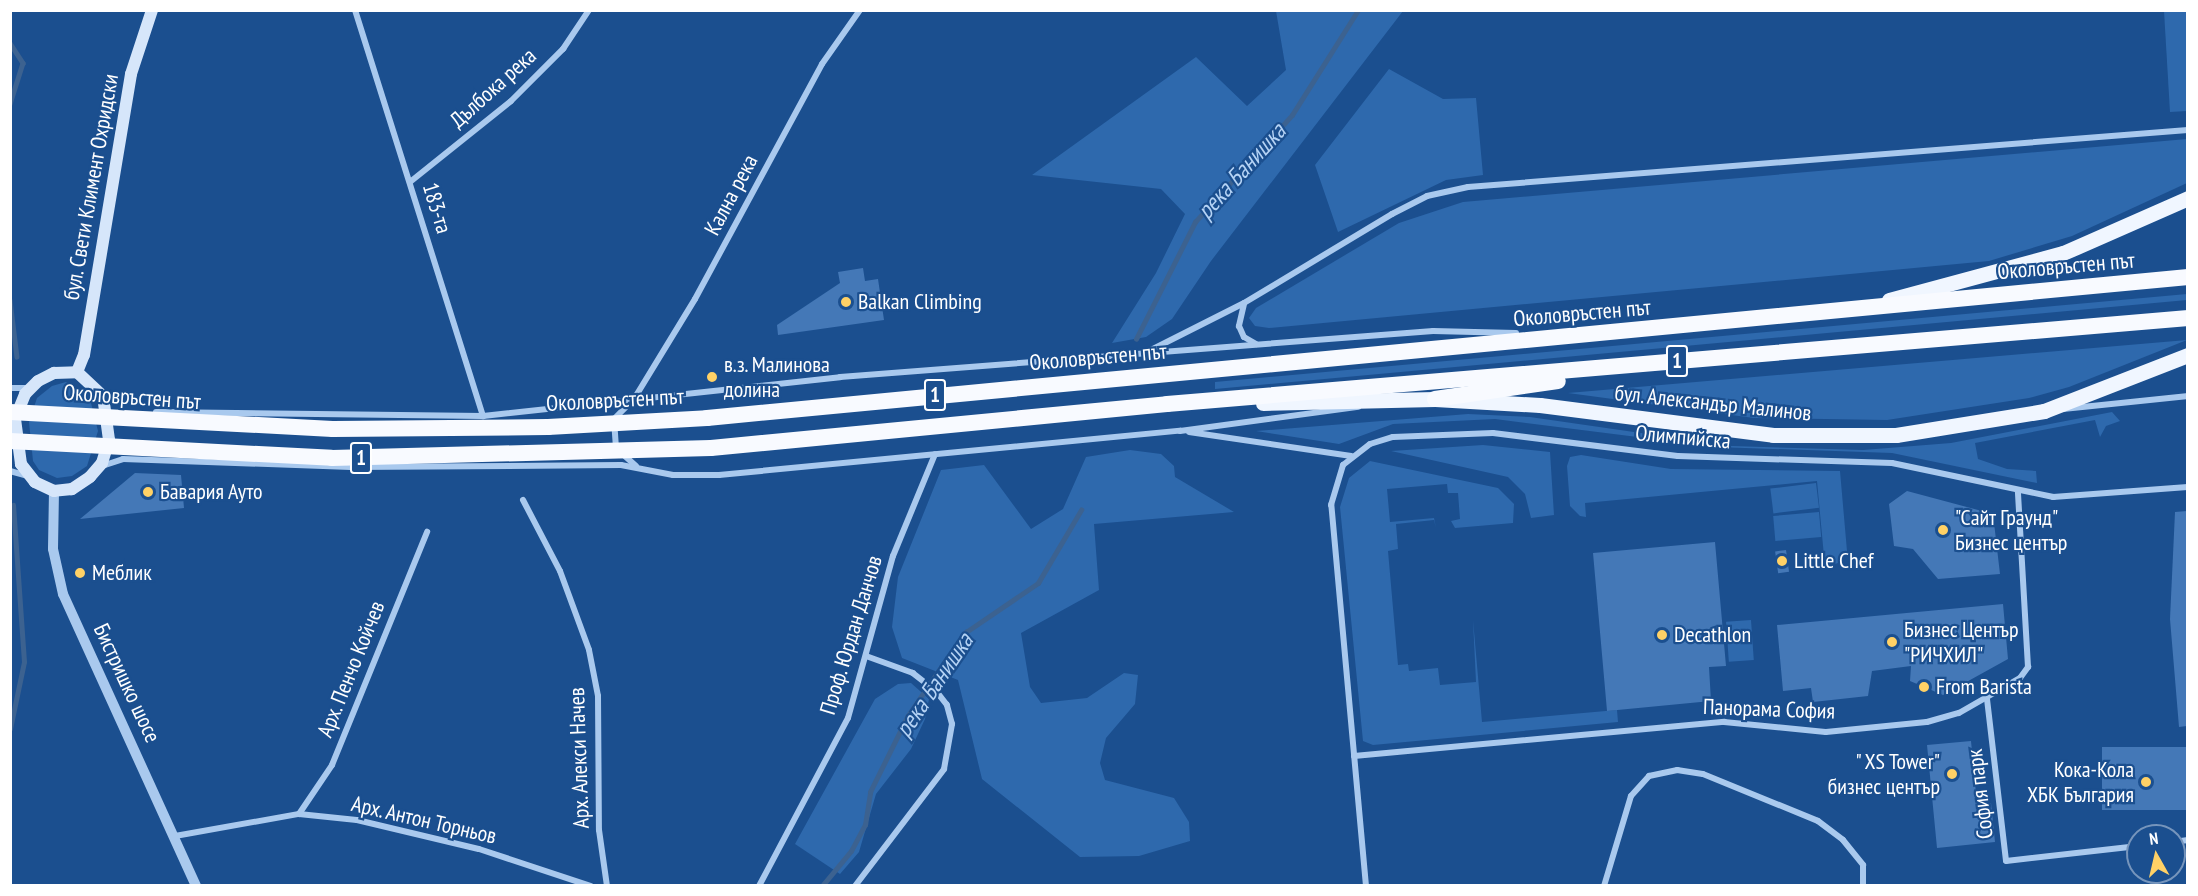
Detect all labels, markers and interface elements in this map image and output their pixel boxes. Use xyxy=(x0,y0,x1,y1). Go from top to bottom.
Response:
street label: Дълбока река xyxy=(445,43,541,133)
street label: бул. Свети Климент Охридски xyxy=(58,71,124,303)
water label: река Банишка xyxy=(1191,117,1291,225)
street label: Кална река xyxy=(699,150,763,240)
street label: 183-та xyxy=(417,179,457,237)
street label: Околовръстен път xyxy=(1996,247,2136,285)
place label: Balkan Climbing xyxy=(858,289,982,315)
street label: Околовръстен път xyxy=(1512,294,1652,332)
marker: Balkan Climbing xyxy=(839,295,853,309)
street label: Околовръстен път xyxy=(1028,338,1168,376)
road number: 1 xyxy=(1665,343,1689,379)
place label: в.з. Малинова долина xyxy=(724,351,831,402)
marker: в.з. Малинова долина xyxy=(705,370,719,384)
road number: 1 xyxy=(923,377,947,413)
street label: Околовръстен път xyxy=(62,379,202,415)
street label: бул. Александър Малинов xyxy=(1612,379,1814,427)
street label: Околовръстен път xyxy=(545,383,685,417)
street label: Олимпийска xyxy=(1634,420,1732,454)
road number: 1 xyxy=(349,440,373,476)
place label: Бавария Ауто xyxy=(160,479,263,505)
marker: Бавария Ауто xyxy=(141,485,155,499)
place label: "Сайт Граунд" Бизнес център xyxy=(1955,504,2067,556)
marker: "Сайт Граунд" Бизнес център xyxy=(1936,523,1950,537)
place label: Little Chef xyxy=(1794,548,1873,574)
street label: Проф. Юрдан Данчов xyxy=(814,551,888,719)
marker: Little Chef xyxy=(1775,554,1789,568)
place label: Меблик xyxy=(92,560,152,586)
marker: Меблик xyxy=(73,566,87,580)
street label: Арх. Пенчо Койчев xyxy=(311,596,391,742)
place label: Бизнес Център "РИЧХИЛ" xyxy=(1904,616,2018,668)
street label: Бистришко шосе xyxy=(88,619,166,747)
place label: Decathlon xyxy=(1674,622,1751,648)
water label: река Банишка xyxy=(889,628,979,742)
marker: Decathlon xyxy=(1655,628,1669,642)
marker: Бизнес Център "РИЧХИЛ" xyxy=(1885,635,1899,649)
place label: From Barista xyxy=(1936,674,2032,700)
marker: From Barista xyxy=(1917,680,1931,694)
street label: Арх. Алекси Начев xyxy=(563,686,595,830)
street label: Панорама София xyxy=(1703,694,1835,724)
place label: " XS Tower" бизнес център xyxy=(1828,748,1940,800)
street label: София парк xyxy=(1961,748,1999,840)
place label: Кока-Кола ХБК България xyxy=(2027,756,2134,807)
marker: " XS Tower" бизнес център xyxy=(1945,767,1959,781)
marker: Кока-Кола ХБК България xyxy=(2139,775,2153,789)
street label: Арх. Антон Торньов xyxy=(348,790,500,850)
north arrow xyxy=(2126,824,2186,884)
text: N xyxy=(2148,828,2159,849)

